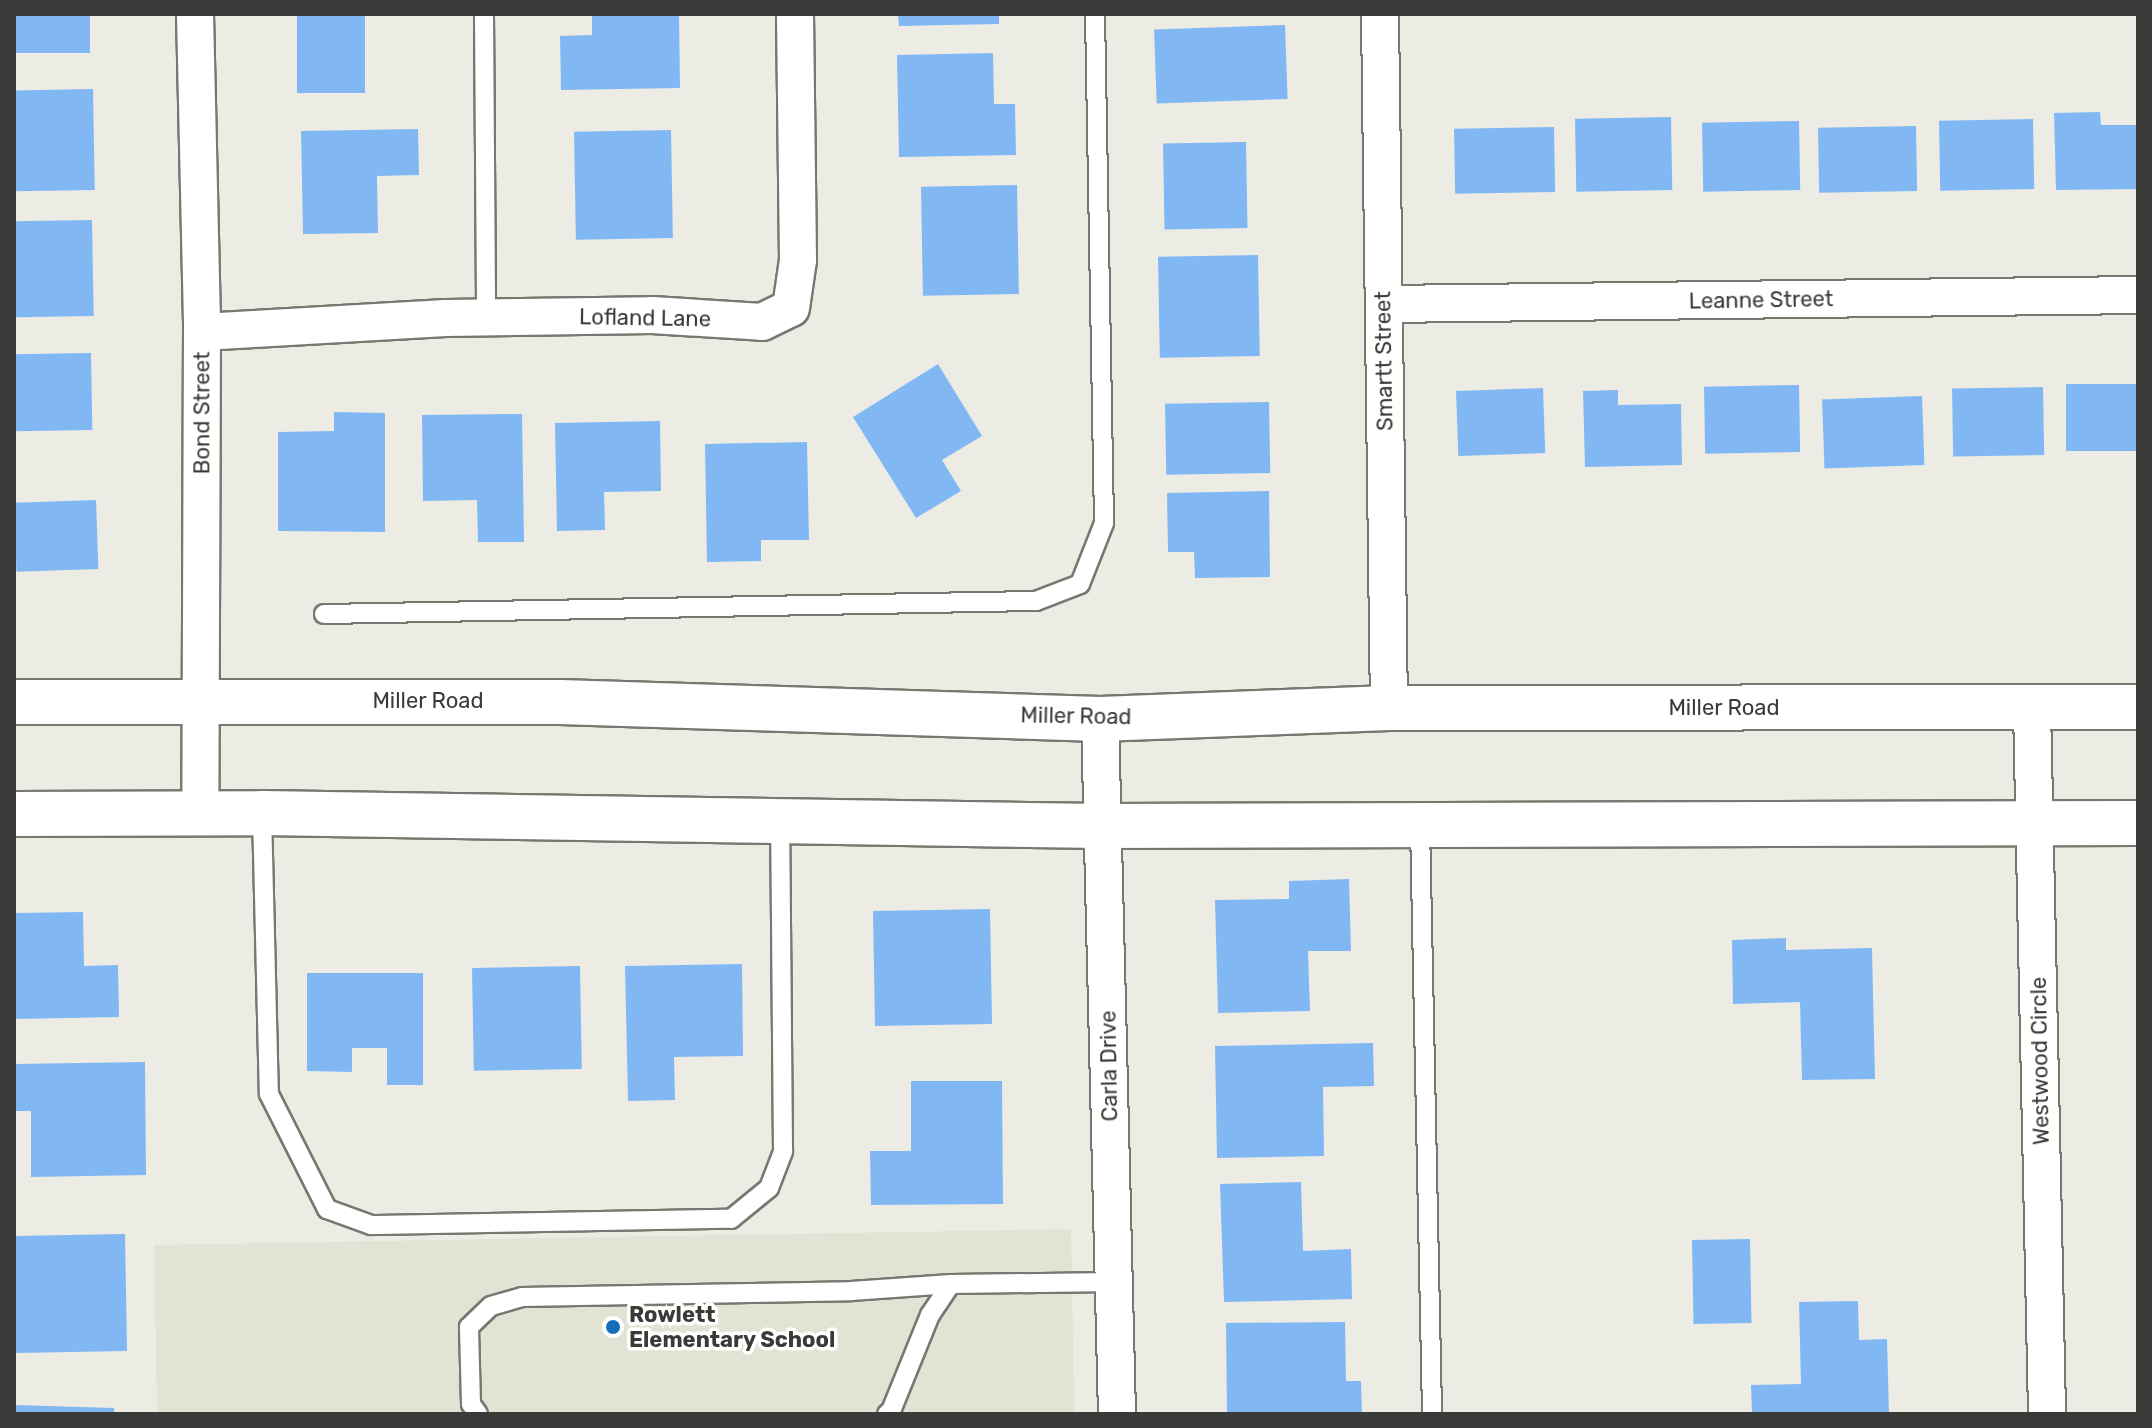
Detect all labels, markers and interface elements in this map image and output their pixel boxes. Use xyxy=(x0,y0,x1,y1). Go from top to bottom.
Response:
street label: Leanne Street xyxy=(1688,286,1834,314)
street label: Smartt Street xyxy=(1370,291,1398,431)
street label: Lofland Lane xyxy=(579,304,711,332)
street label: Bond Street xyxy=(189,352,215,474)
street label: Miller Road xyxy=(372,688,484,714)
street label: Miller Road xyxy=(1668,695,1780,721)
street label: Miller Road xyxy=(1020,702,1132,730)
street label: Westwood Circle xyxy=(2025,977,2055,1145)
street label: Carla Drive xyxy=(1095,1010,1123,1122)
place label: Rowlett Elementary School xyxy=(629,1301,836,1352)
marker: Rowlett Elementary School xyxy=(604,1318,622,1336)

